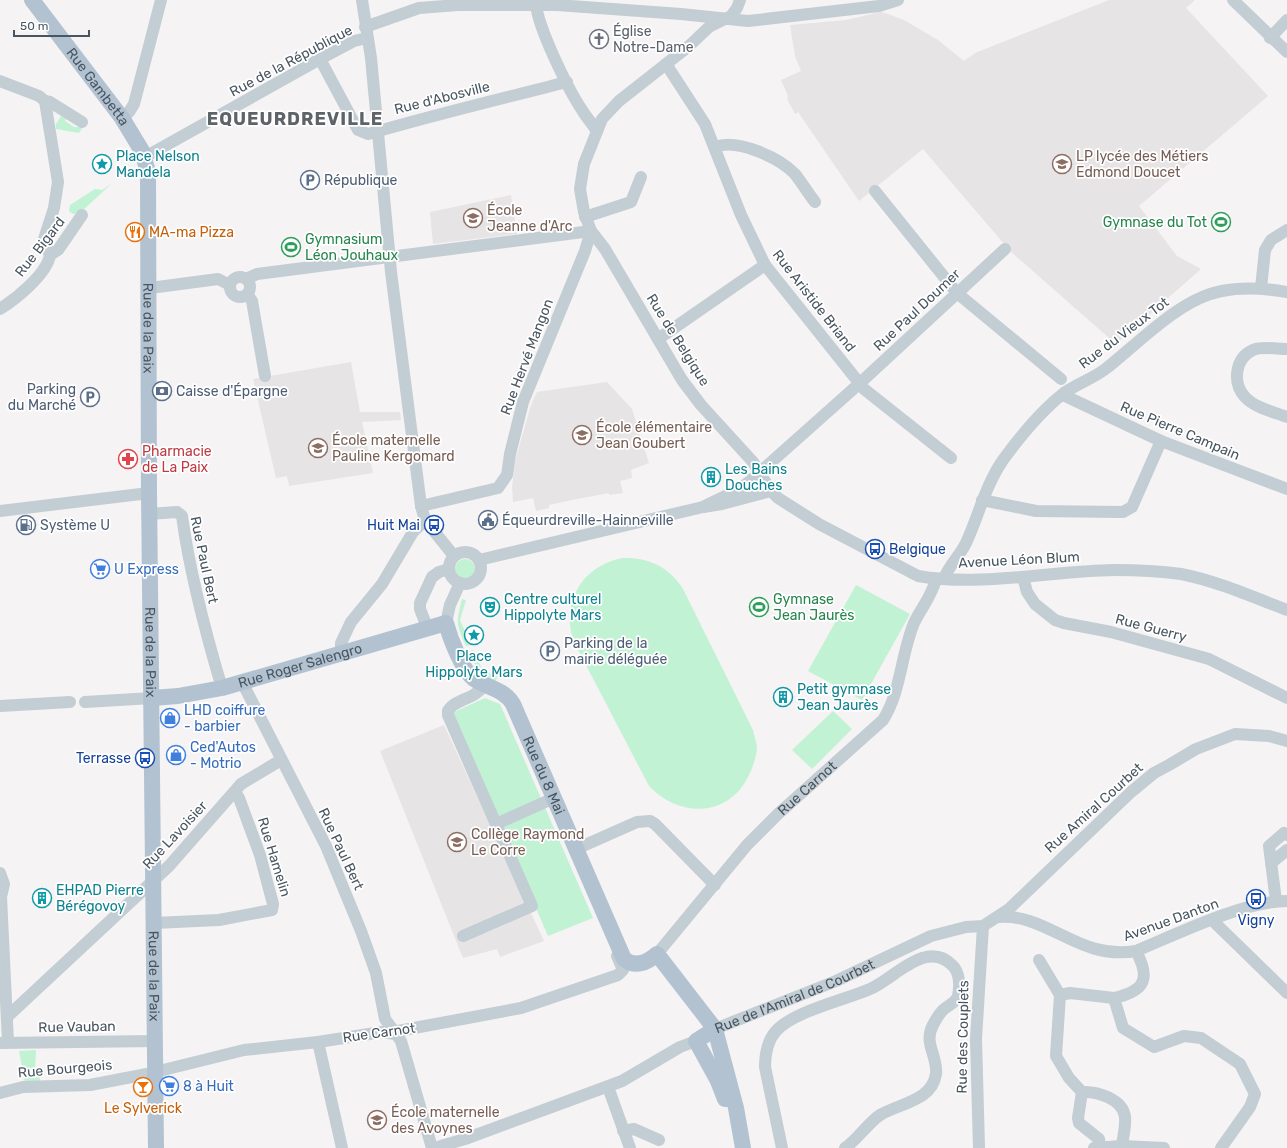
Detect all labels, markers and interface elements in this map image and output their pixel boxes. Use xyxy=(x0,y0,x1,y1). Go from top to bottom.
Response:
scale bar xyxy=(14,12,89,38)
text: 50 m xyxy=(20,19,48,33)
street label: Rue de la République xyxy=(227,21,355,101)
place label: Église Notre-Dame xyxy=(613,22,694,56)
church icon: Église Notre-Dame xyxy=(588,28,610,50)
street label: Rue Gambetta xyxy=(63,44,133,129)
street label: Rue d'Abosville xyxy=(393,78,492,118)
district label: EQUEURDREVILLE xyxy=(207,108,383,130)
place label: Place Nelson Mandela xyxy=(116,148,200,181)
place label: LP lycée des Métiers Edmond Doucet xyxy=(1076,148,1209,181)
place icon: Place Nelson Mandela xyxy=(91,153,113,175)
school or university icon: LP lycée des Métiers Edmond Doucet xyxy=(1051,153,1073,175)
parking icon: République xyxy=(299,169,321,191)
place label: République xyxy=(324,172,398,189)
place label: École Jeanne d'Arc xyxy=(487,201,573,235)
school or university icon: École Jeanne d'Arc xyxy=(462,207,484,229)
sports icon: Gymnase du Tot xyxy=(1210,211,1232,233)
street label: Rue Bigard xyxy=(11,214,69,280)
place label: Gymnase du Tot xyxy=(1103,214,1208,231)
restaurant icon: MA-ma Pizza xyxy=(124,221,146,243)
place label: MA-ma Pizza xyxy=(149,224,234,241)
place label: Gymnasium Léon Jouhaux xyxy=(305,231,399,264)
sports icon: Gymnasium Léon Jouhaux xyxy=(280,236,302,258)
street label: Rue Aristide Briand xyxy=(769,247,859,355)
street label: Rue Paul Doumer xyxy=(870,265,964,355)
street label: Rue de la Paix xyxy=(140,283,157,374)
street label: Rue de Belgique xyxy=(643,291,713,389)
street label: Rue du Vieux Tot xyxy=(1076,293,1173,372)
street label: Rue Hervé Mangon xyxy=(497,297,557,417)
bank icon: Caisse d'Épargne xyxy=(151,380,173,402)
place label: Parking du Marché xyxy=(8,381,76,414)
place label: Caisse d'Épargne xyxy=(176,382,288,400)
parking icon: Parking du Marché xyxy=(79,386,101,408)
street label: Rue Pierre Campain xyxy=(1118,398,1242,464)
place label: École élémentaire Jean Goubert xyxy=(596,418,712,452)
school or university icon: École élémentaire Jean Goubert xyxy=(571,424,593,446)
place label: École maternelle Pauline Kergomard xyxy=(332,431,455,465)
school or university icon: École maternelle Pauline Kergomard xyxy=(307,437,329,459)
place label: Pharmacie de La Paix xyxy=(142,443,212,476)
pharmacy icon: Pharmacie de La Paix xyxy=(117,448,139,470)
place label: Les Bains Douches xyxy=(725,461,787,494)
building icon: Les Bains Douches xyxy=(700,466,722,488)
public building icon: Équeurdreville-Hainneville xyxy=(477,509,499,531)
place label: Équeurdreville-Hainneville xyxy=(502,511,674,529)
fuel station icon: Système U xyxy=(15,514,37,536)
bus stop icon: Huit Mai xyxy=(423,514,445,536)
street label: Rue Paul Bert xyxy=(186,515,222,606)
place label: Système U xyxy=(40,517,110,534)
place label: Huit Mai xyxy=(367,517,420,534)
bus stop icon: Belgique xyxy=(864,538,886,560)
place label: Belgique xyxy=(889,541,946,558)
street label: Avenue Léon Blum xyxy=(958,548,1080,572)
supermarket icon: U Express xyxy=(89,558,111,580)
place label: U Express xyxy=(114,561,179,578)
place label: Centre culturel Hippolyte Mars xyxy=(504,591,601,624)
place label: Gymnase Jean Jaurès xyxy=(773,591,855,624)
theatre icon: Centre culturel Hippolyte Mars xyxy=(479,596,501,618)
sports icon: Gymnase Jean Jaurès xyxy=(748,596,770,618)
street label: Rue de la Paix xyxy=(142,607,160,698)
street label: Rue Guerry xyxy=(1114,610,1189,646)
place icon: Place Hippolyte Mars xyxy=(463,624,485,646)
place label: Parking de la mairie déléguée xyxy=(564,635,668,668)
street label: Rue Roger Salengro xyxy=(236,639,364,691)
parking icon: Parking de la mairie déléguée xyxy=(539,640,561,662)
place label: Place Hippolyte Mars xyxy=(425,648,523,681)
place label: Petit gymnase Jean Jaurès xyxy=(797,681,891,714)
building icon: Petit gymnase Jean Jaurès xyxy=(772,686,794,708)
place label: LHD coiffure - barbier xyxy=(184,702,265,735)
shop icon: LHD coiffure - barbier xyxy=(159,707,181,729)
street label: Rue du 8 Mai xyxy=(519,733,568,817)
place label: Ced'Autos - Motrio xyxy=(190,739,256,772)
shop icon: Ced'Autos - Motrio xyxy=(165,744,187,766)
bus stop icon: Terrasse xyxy=(134,747,156,769)
place label: Terrasse xyxy=(76,750,131,767)
street label: Rue Carnot xyxy=(774,757,840,819)
street label: Rue Amiral Courbet xyxy=(1041,759,1147,857)
street label: Rue Lavoisier xyxy=(139,797,211,873)
street label: Rue Paul Bert xyxy=(315,805,368,893)
street label: Rue Hamelin xyxy=(254,815,294,899)
place label: Collège Raymond Le Corre xyxy=(471,826,584,859)
school or university icon: Collège Raymond Le Corre xyxy=(446,831,468,853)
place label: EHPAD Pierre Bérégovoy xyxy=(56,882,144,915)
building icon: EHPAD Pierre Bérégovoy xyxy=(31,887,53,909)
bus stop icon: Vigny xyxy=(1245,888,1267,910)
street label: Avenue Danton xyxy=(1121,895,1221,945)
place label: Vigny xyxy=(1238,912,1275,929)
street label: Rue de la Paix xyxy=(145,931,163,1022)
street label: Rue de l'Amiral de Courbet xyxy=(712,955,878,1037)
street label: Rue des Couplets xyxy=(954,980,972,1094)
street label: Rue Vauban xyxy=(38,1018,116,1036)
street label: Rue Carnot xyxy=(342,1019,417,1047)
street label: Rue Bourgeois xyxy=(17,1056,113,1082)
supermarket icon: 8 à Huit xyxy=(158,1075,180,1097)
bar icon: Le Sylverick xyxy=(132,1076,154,1098)
place label: 8 à Huit xyxy=(183,1078,234,1095)
place label: Le Sylverick xyxy=(104,1100,183,1117)
place label: École maternelle des Avoynes xyxy=(391,1103,500,1137)
school or university icon: École maternelle des Avoynes xyxy=(366,1109,388,1131)

